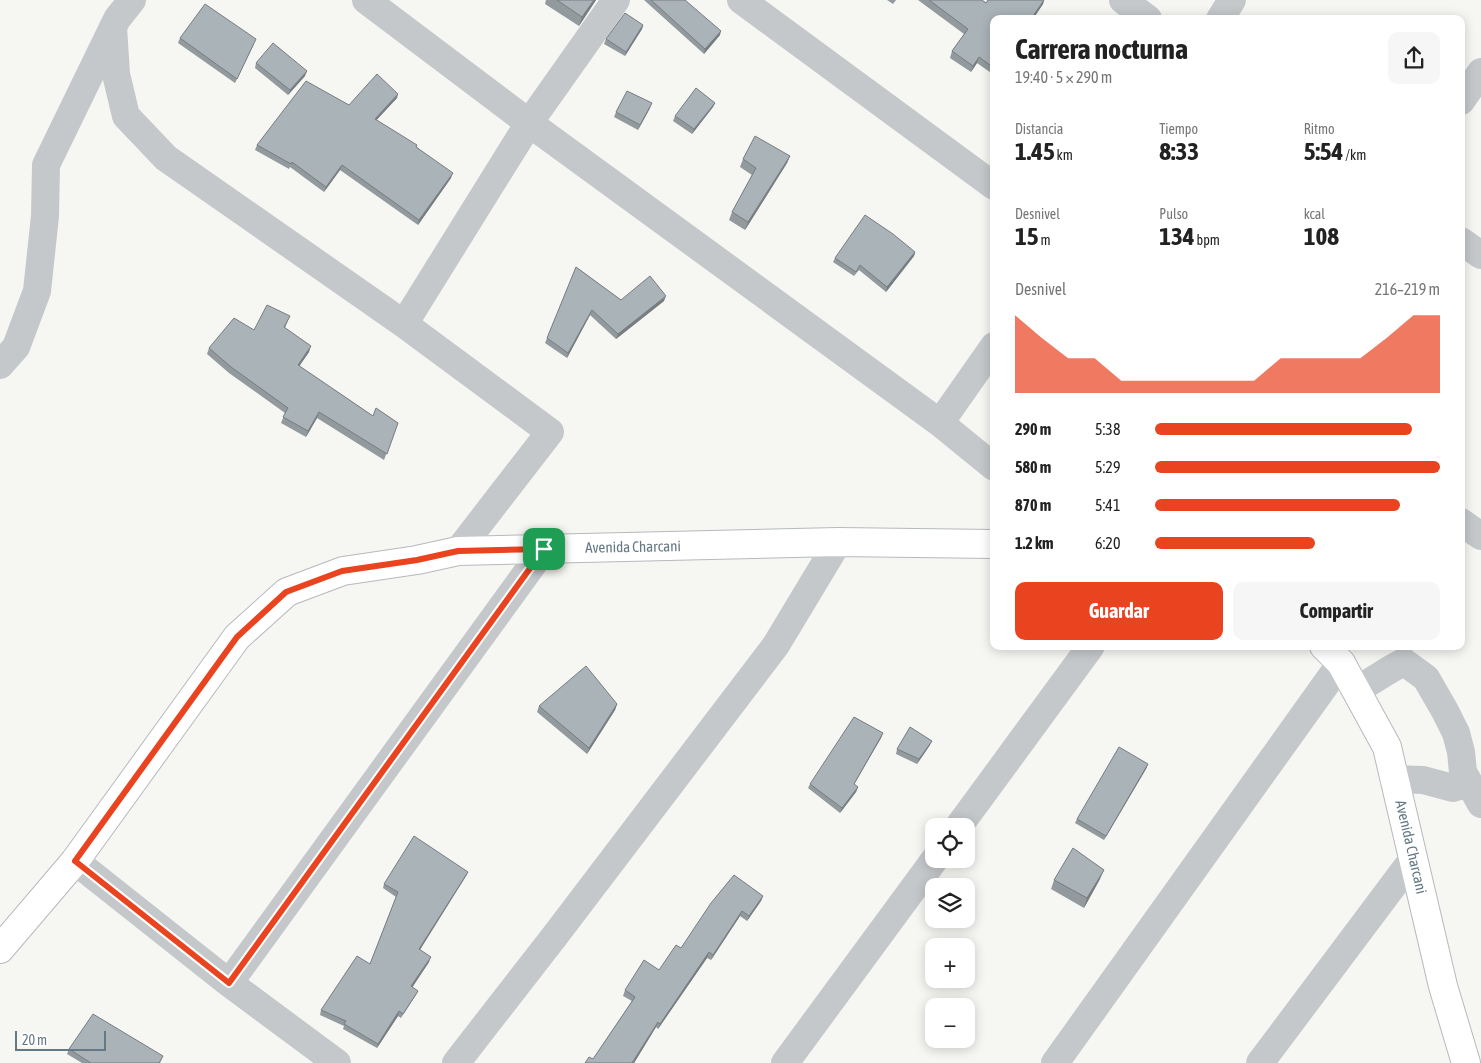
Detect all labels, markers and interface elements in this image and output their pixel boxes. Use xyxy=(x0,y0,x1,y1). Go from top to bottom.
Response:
button: share xyxy=(1388,32,1440,84)
text: Carrera nocturna xyxy=(1015,33,1188,65)
text: 19:40 · 5 × 290 m xyxy=(1015,68,1112,86)
text: Distancia xyxy=(1015,121,1063,137)
text: Tiempo xyxy=(1159,121,1198,137)
text: Ritmo xyxy=(1304,121,1335,137)
text: 1.45 xyxy=(1015,137,1055,165)
text: 8:33 xyxy=(1159,137,1199,165)
text: 5:54 xyxy=(1304,137,1343,165)
text: km xyxy=(1055,147,1073,163)
text: /km xyxy=(1343,147,1366,163)
text: Desnivel xyxy=(1015,206,1060,222)
text: Pulso xyxy=(1159,206,1188,222)
text: kcal xyxy=(1304,206,1325,222)
text: 15 xyxy=(1015,222,1039,250)
text: 134 xyxy=(1159,222,1195,250)
text: 108 xyxy=(1304,222,1339,250)
text: m xyxy=(1039,232,1051,248)
text: bpm xyxy=(1195,232,1220,248)
text: Desnivel xyxy=(1015,280,1066,298)
text: 216–219 m xyxy=(1375,280,1440,298)
text: 290 m xyxy=(1015,420,1051,438)
text: 5:38 xyxy=(1095,420,1120,438)
text: 580 m xyxy=(1015,458,1051,476)
text: 5:29 xyxy=(1095,458,1120,476)
text: 870 m xyxy=(1015,496,1051,514)
text: 5:41 xyxy=(1095,496,1120,514)
pin xyxy=(523,528,565,570)
text: 1.2 km xyxy=(1015,534,1054,552)
text: 6:20 xyxy=(1095,534,1120,552)
icon: arrive xyxy=(530,535,558,563)
street label: Avenida Charcani xyxy=(585,537,681,556)
button: Guardar xyxy=(1015,582,1223,640)
button: Compartir xyxy=(1233,582,1440,640)
street label: Avenida Charcani xyxy=(1392,798,1431,895)
map controls xyxy=(925,818,975,1048)
button: locate xyxy=(925,818,975,868)
button: layers xyxy=(925,878,975,928)
button: + xyxy=(925,938,975,988)
button: − xyxy=(925,998,975,1048)
scale bar xyxy=(15,1028,106,1051)
text: 20 m xyxy=(22,1032,47,1048)

